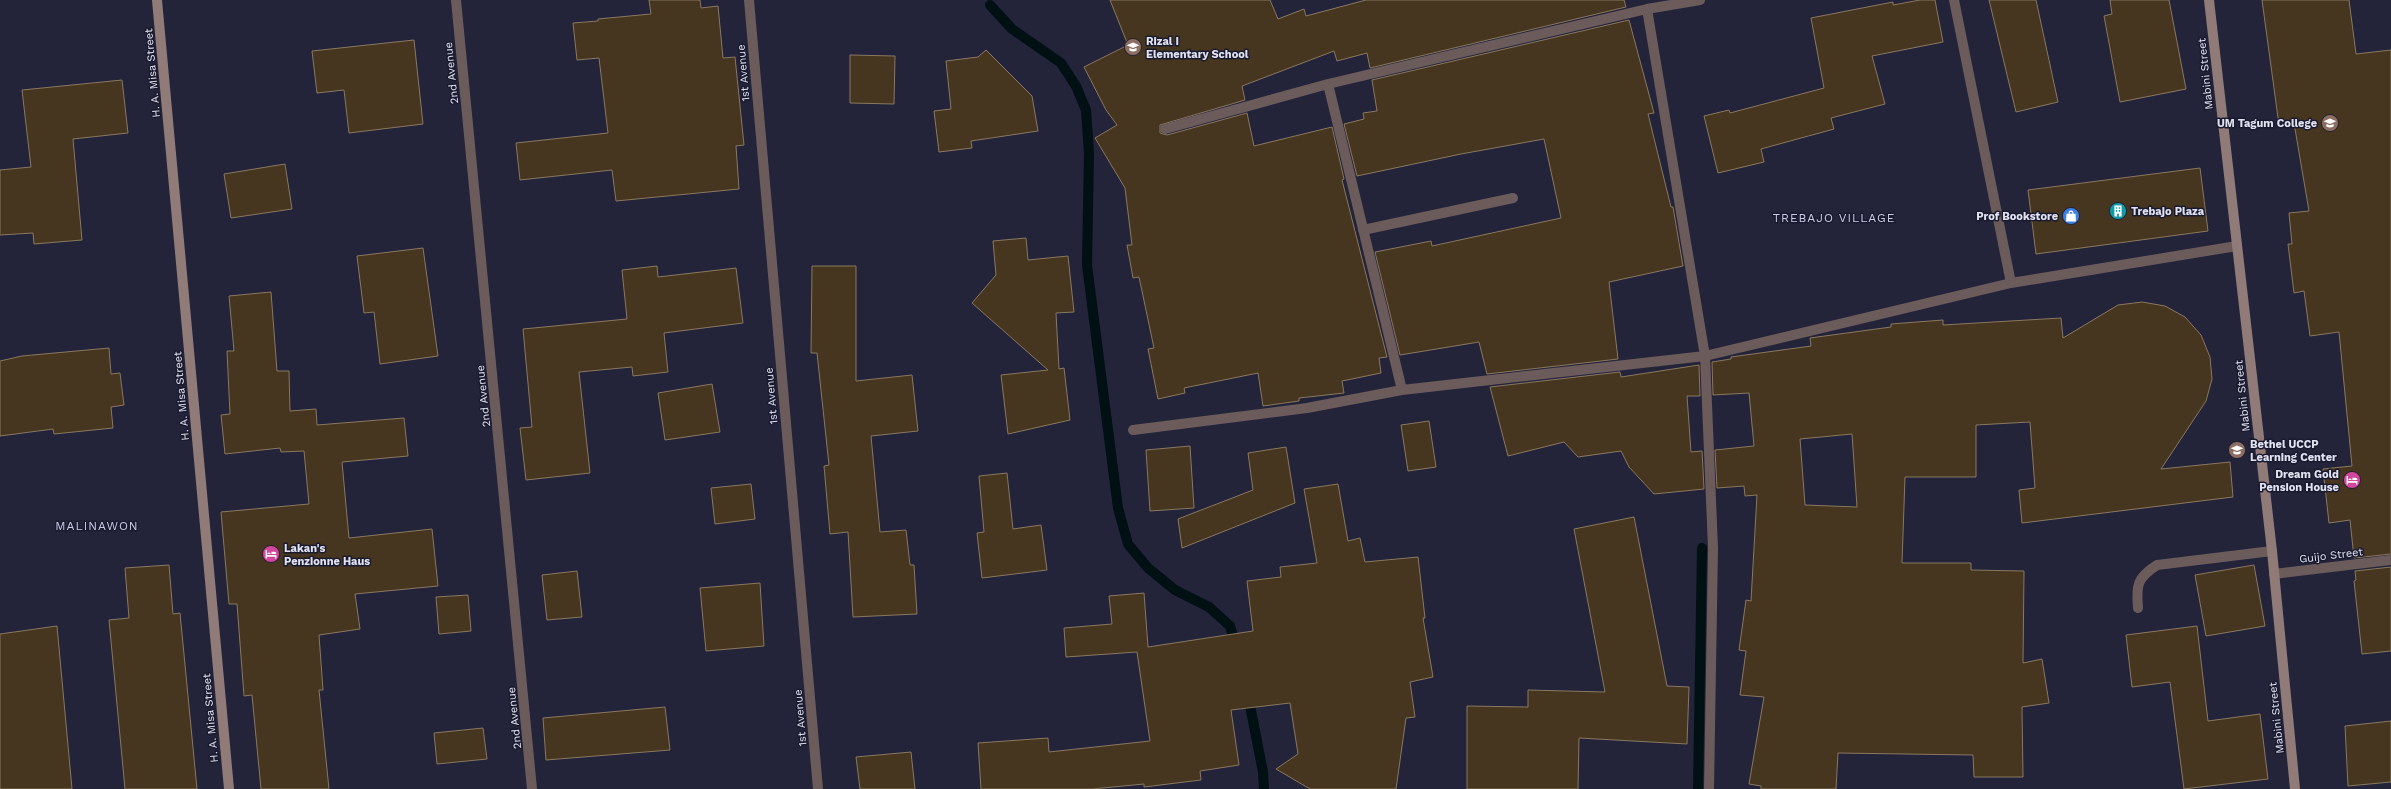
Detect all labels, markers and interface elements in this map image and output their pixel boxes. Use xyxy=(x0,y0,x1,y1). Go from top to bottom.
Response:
street label: H. A. Misa Street xyxy=(142,28,163,118)
place label: Rizal I Elementary School xyxy=(1146,35,1249,61)
school or university icon: Rizal I Elementary School xyxy=(1123,37,1143,57)
street label: Mabini Street xyxy=(2195,37,2216,110)
street label: 2nd Avenue xyxy=(442,41,461,105)
street label: 1st Avenue xyxy=(735,44,752,102)
school or university icon: UM Tagum College xyxy=(2320,113,2340,133)
place label: UM Tagum College xyxy=(2217,117,2317,130)
building icon: Trebajo Plaza xyxy=(2108,201,2128,221)
place label: Trebajo Plaza xyxy=(2131,205,2205,218)
shop icon: Prof Bookstore xyxy=(2061,206,2081,226)
place label: Prof Bookstore xyxy=(1976,210,2058,223)
district label: TREBAJO VILLAGE xyxy=(1773,211,1895,225)
street label: H. A. Misa Street xyxy=(171,351,192,441)
street label: Mabini Street xyxy=(2232,359,2253,432)
street label: 2nd Avenue xyxy=(474,364,493,428)
street label: 1st Avenue xyxy=(763,367,780,425)
place label: Bethel UCCP Learning Center xyxy=(2250,438,2337,464)
school or university icon: Bethel UCCP Learning Center xyxy=(2227,440,2247,460)
place label: Dream Gold Pension House xyxy=(2259,468,2339,494)
hotel icon: Dream Gold Pension House xyxy=(2342,470,2362,490)
district label: MALINAWON xyxy=(55,519,139,533)
place label: Lakan's Penzionne Haus xyxy=(284,542,370,568)
hotel icon: Lakan's Penzionne Haus xyxy=(261,544,281,564)
street label: Guijo Street xyxy=(2298,545,2364,566)
street label: H. A. Misa Street xyxy=(200,673,221,763)
street label: Mabini Street xyxy=(2266,681,2287,754)
street label: 2nd Avenue xyxy=(505,686,524,750)
street label: 1st Avenue xyxy=(792,689,809,747)

